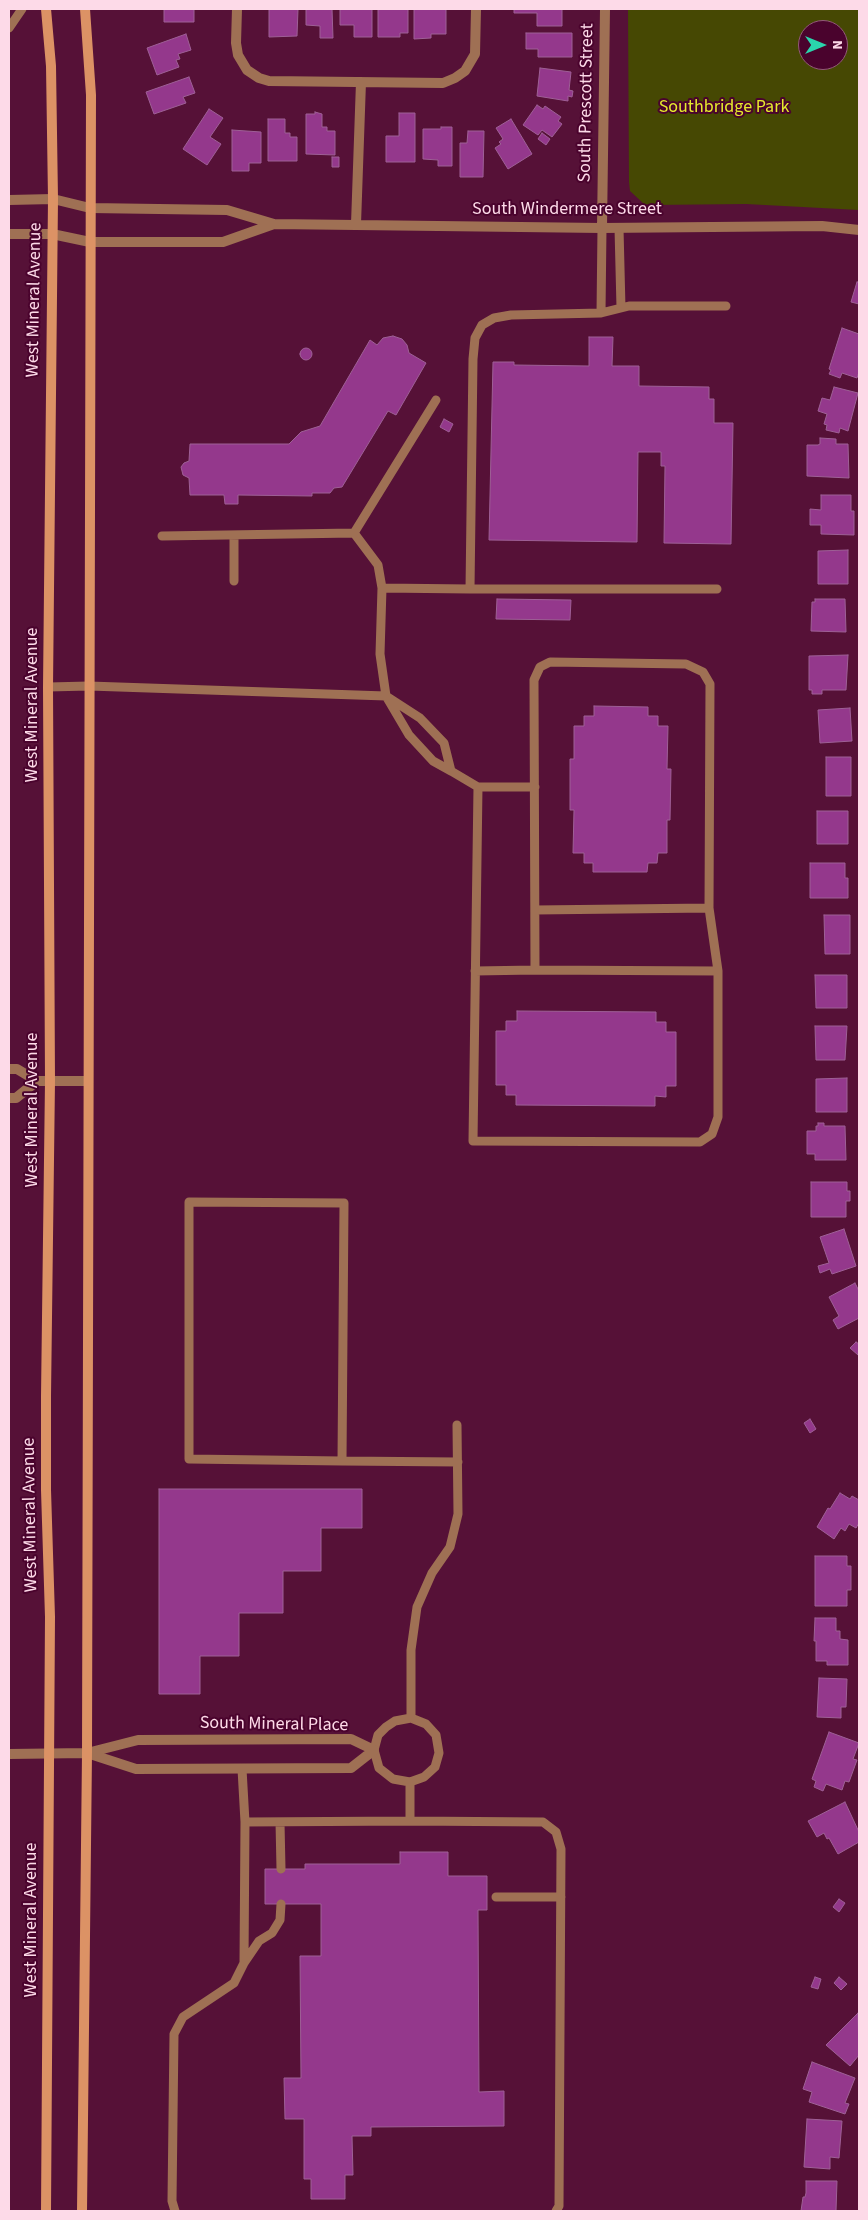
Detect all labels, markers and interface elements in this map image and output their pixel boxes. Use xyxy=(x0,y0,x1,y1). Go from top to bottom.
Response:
north arrow xyxy=(798,20,848,70)
street label: South Prescott Street xyxy=(575,23,599,183)
text: N xyxy=(827,40,847,50)
park label: Southbridge Park xyxy=(659,97,789,119)
street label: South Windermere Street xyxy=(472,199,662,221)
street label: West Mineral Avenue xyxy=(23,222,47,378)
street label: West Mineral Avenue xyxy=(22,628,44,782)
street label: West Mineral Avenue xyxy=(22,1033,44,1187)
street label: West Mineral Avenue xyxy=(19,1437,43,1593)
street label: South Mineral Place xyxy=(200,1713,348,1737)
street label: West Mineral Avenue xyxy=(21,1843,43,1997)

